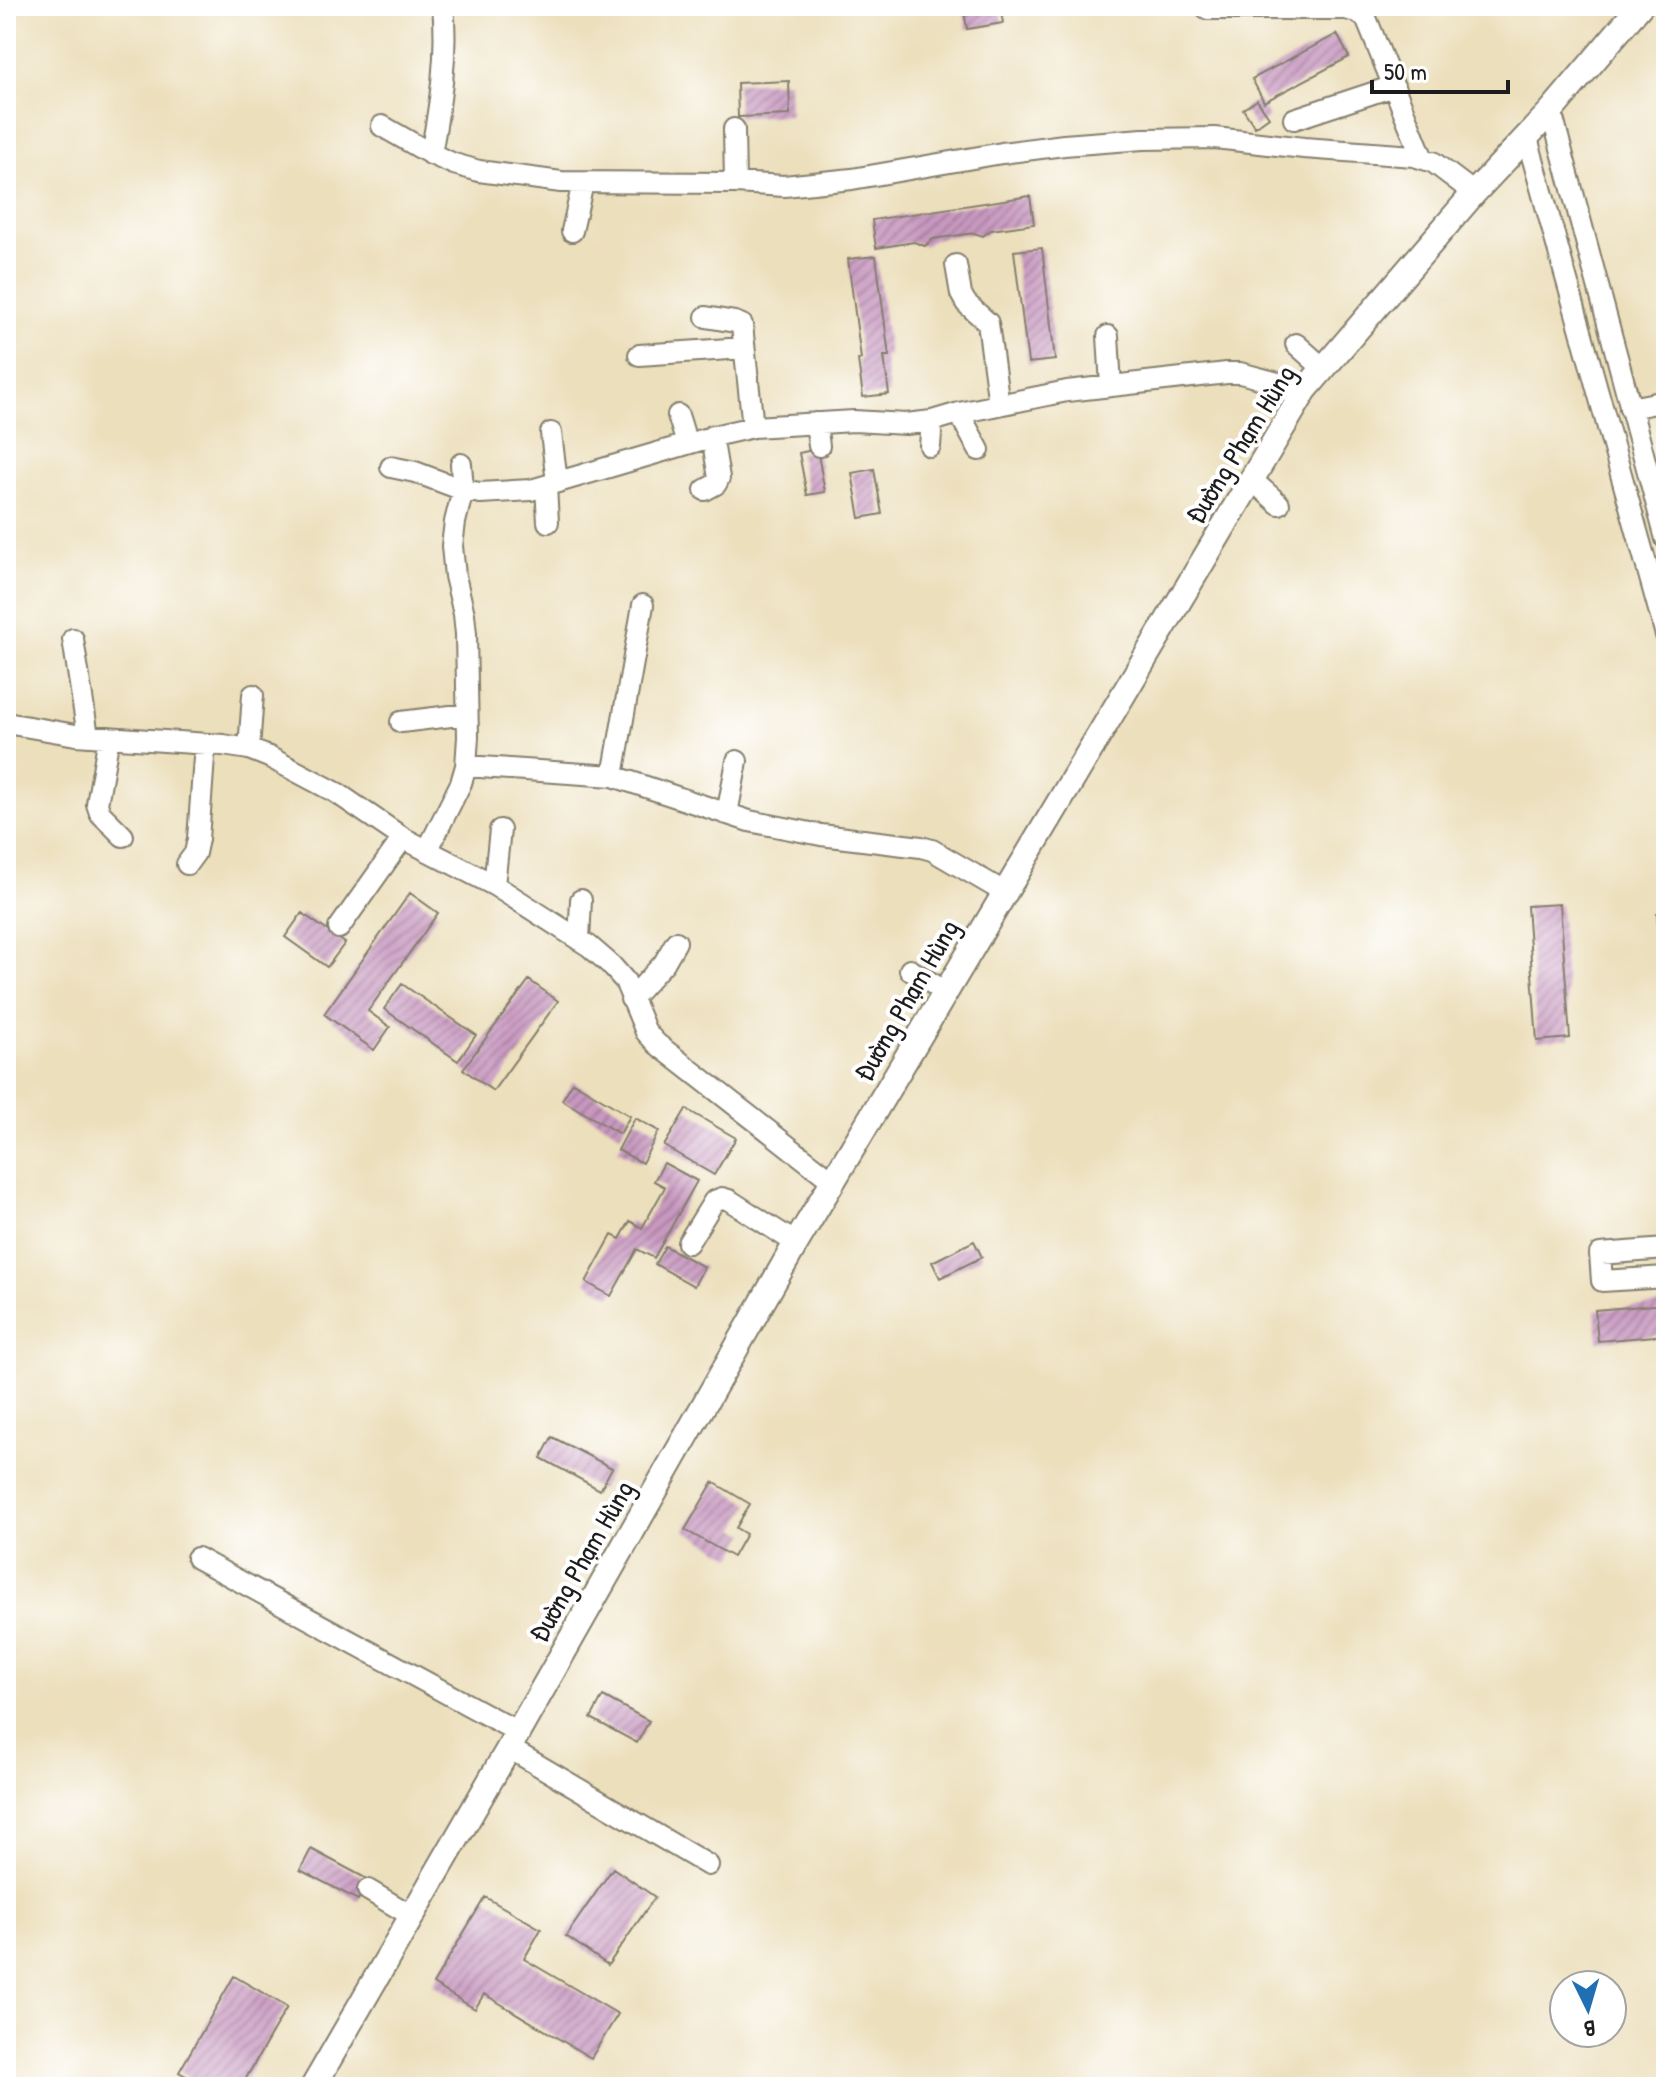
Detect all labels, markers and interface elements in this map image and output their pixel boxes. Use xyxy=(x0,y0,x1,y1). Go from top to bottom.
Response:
scale bar xyxy=(1372,44,1508,94)
text: 50 m xyxy=(1384,55,1427,87)
street label: Đường Phạm Hùng xyxy=(1176,357,1304,531)
street label: Đường Phạm Hùng xyxy=(844,912,968,1088)
street label: Đường Phạm Hùng xyxy=(519,1473,643,1649)
north arrow xyxy=(1548,1969,1628,2049)
text: B xyxy=(1583,2013,1597,2044)

